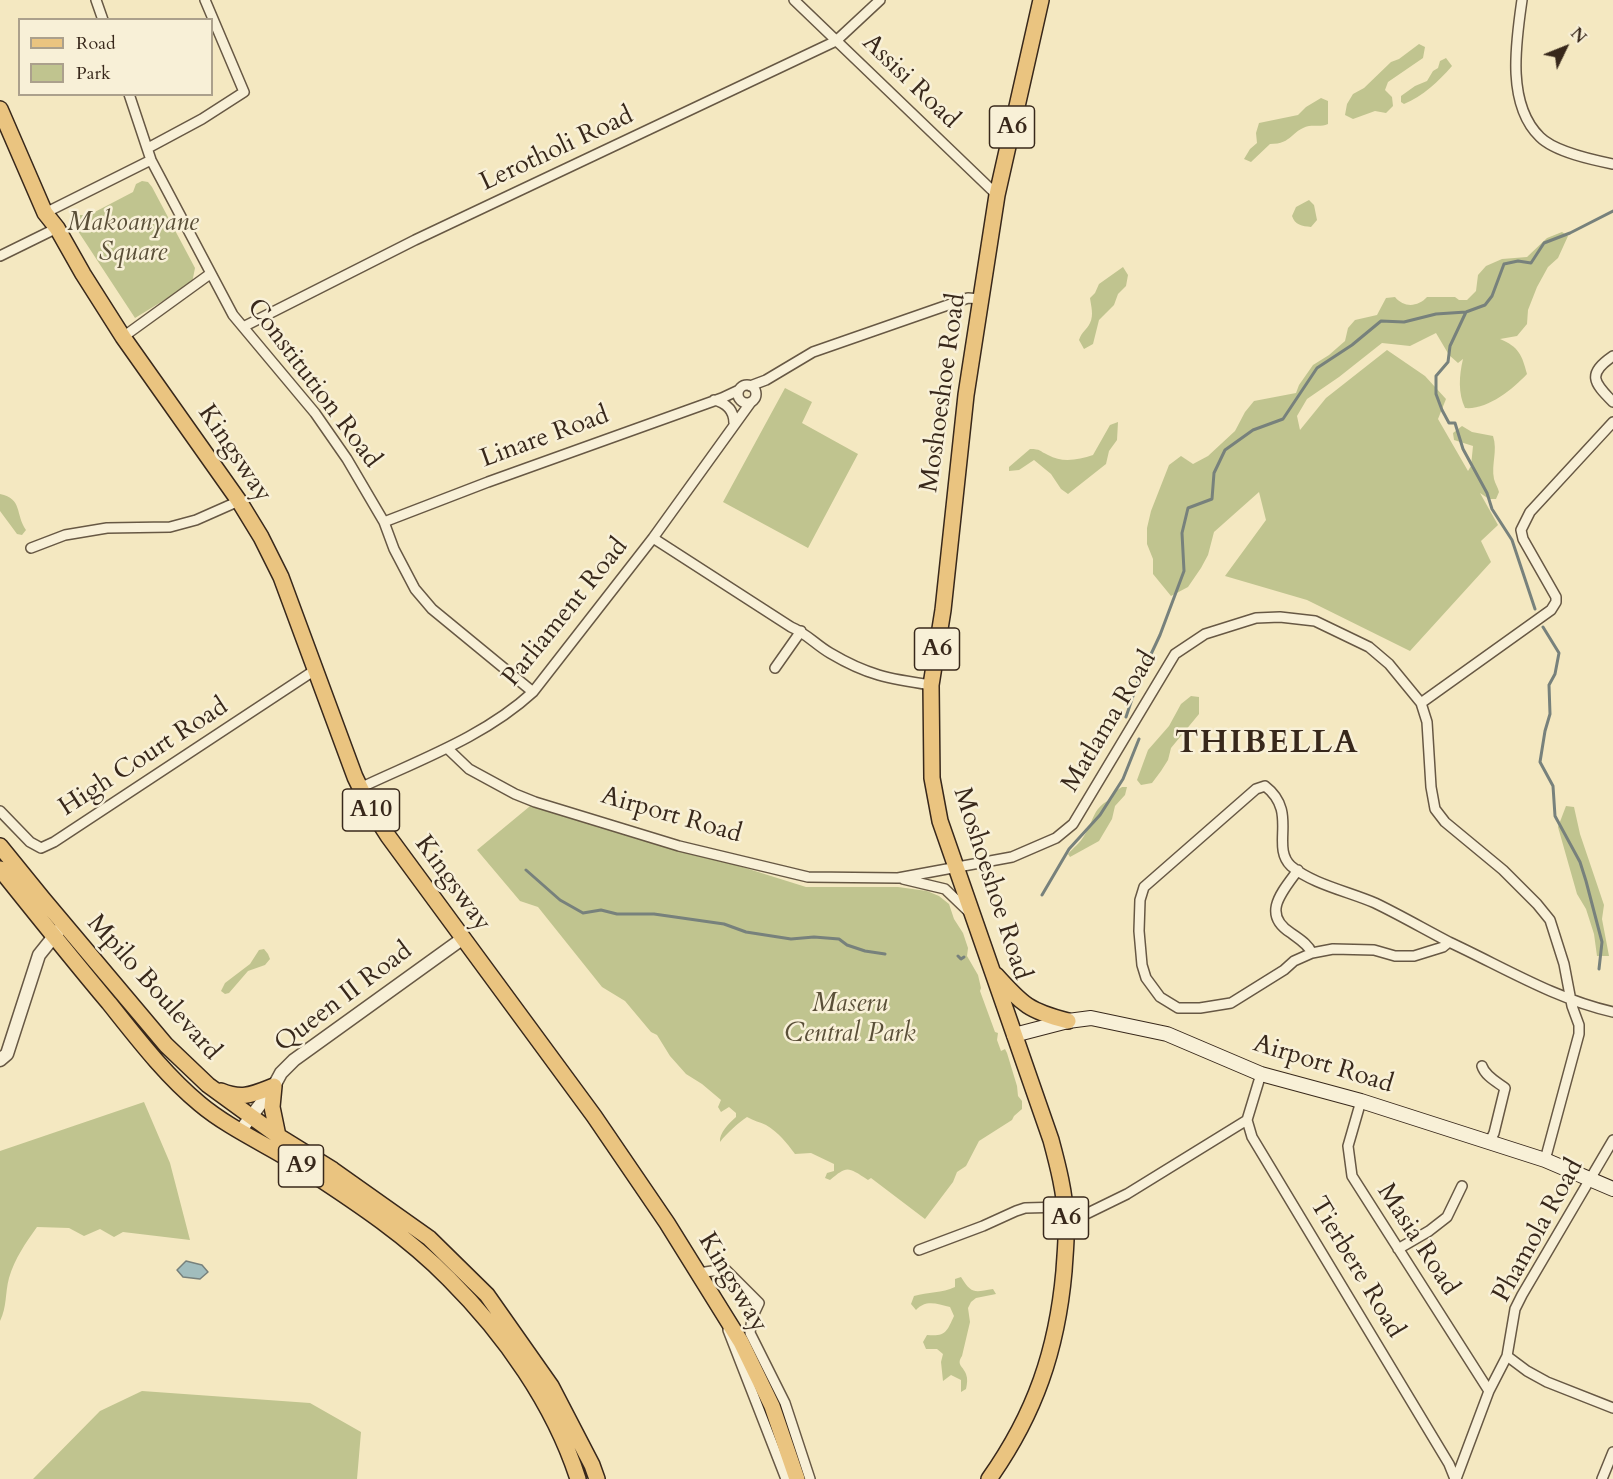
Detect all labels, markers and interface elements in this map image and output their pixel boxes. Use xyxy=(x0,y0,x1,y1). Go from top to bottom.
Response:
legend xyxy=(18,18,213,96)
north arrow xyxy=(1535,18,1595,78)
text: N xyxy=(1565,23,1591,48)
street label: Assisi Road xyxy=(855,28,965,136)
text: Road xyxy=(76,31,116,56)
text: Park xyxy=(76,61,111,86)
street label: Lerotholi Road xyxy=(475,101,639,199)
road number: A6 xyxy=(990,106,1034,148)
park label: Makoanyane Square xyxy=(67,208,199,270)
street label: Moshoeshoe Road xyxy=(915,292,973,494)
street label: Constitution Road xyxy=(239,293,387,475)
street label: Kingsway xyxy=(190,399,278,509)
street label: Linare Road xyxy=(476,400,614,476)
street label: Parliament Road xyxy=(497,532,635,694)
road number: A6 xyxy=(914,628,960,670)
street label: Matlama Road xyxy=(1056,646,1164,798)
street label: High Court Road xyxy=(54,692,234,824)
district label: THIBELLA xyxy=(1175,726,1359,764)
street label: Airport Road xyxy=(597,781,745,851)
street label: Moshoeshoe Road xyxy=(945,784,1037,984)
road number: A10 xyxy=(342,789,400,831)
street label: Kingsway xyxy=(407,830,497,938)
street label: Mpilo Boulevard xyxy=(79,909,227,1067)
street label: Queen II Road xyxy=(269,936,419,1060)
park label: Maseru Central Park xyxy=(784,989,916,1050)
street label: Airport Road xyxy=(1249,1029,1397,1101)
road number: A9 xyxy=(278,1145,324,1187)
street label: Phamola Road xyxy=(1487,1154,1591,1308)
street label: Masia Road xyxy=(1369,1178,1465,1302)
street label: Tierbere Road xyxy=(1302,1192,1410,1344)
road number: A6 xyxy=(1044,1197,1088,1239)
street label: Kingsway xyxy=(690,1228,774,1338)

